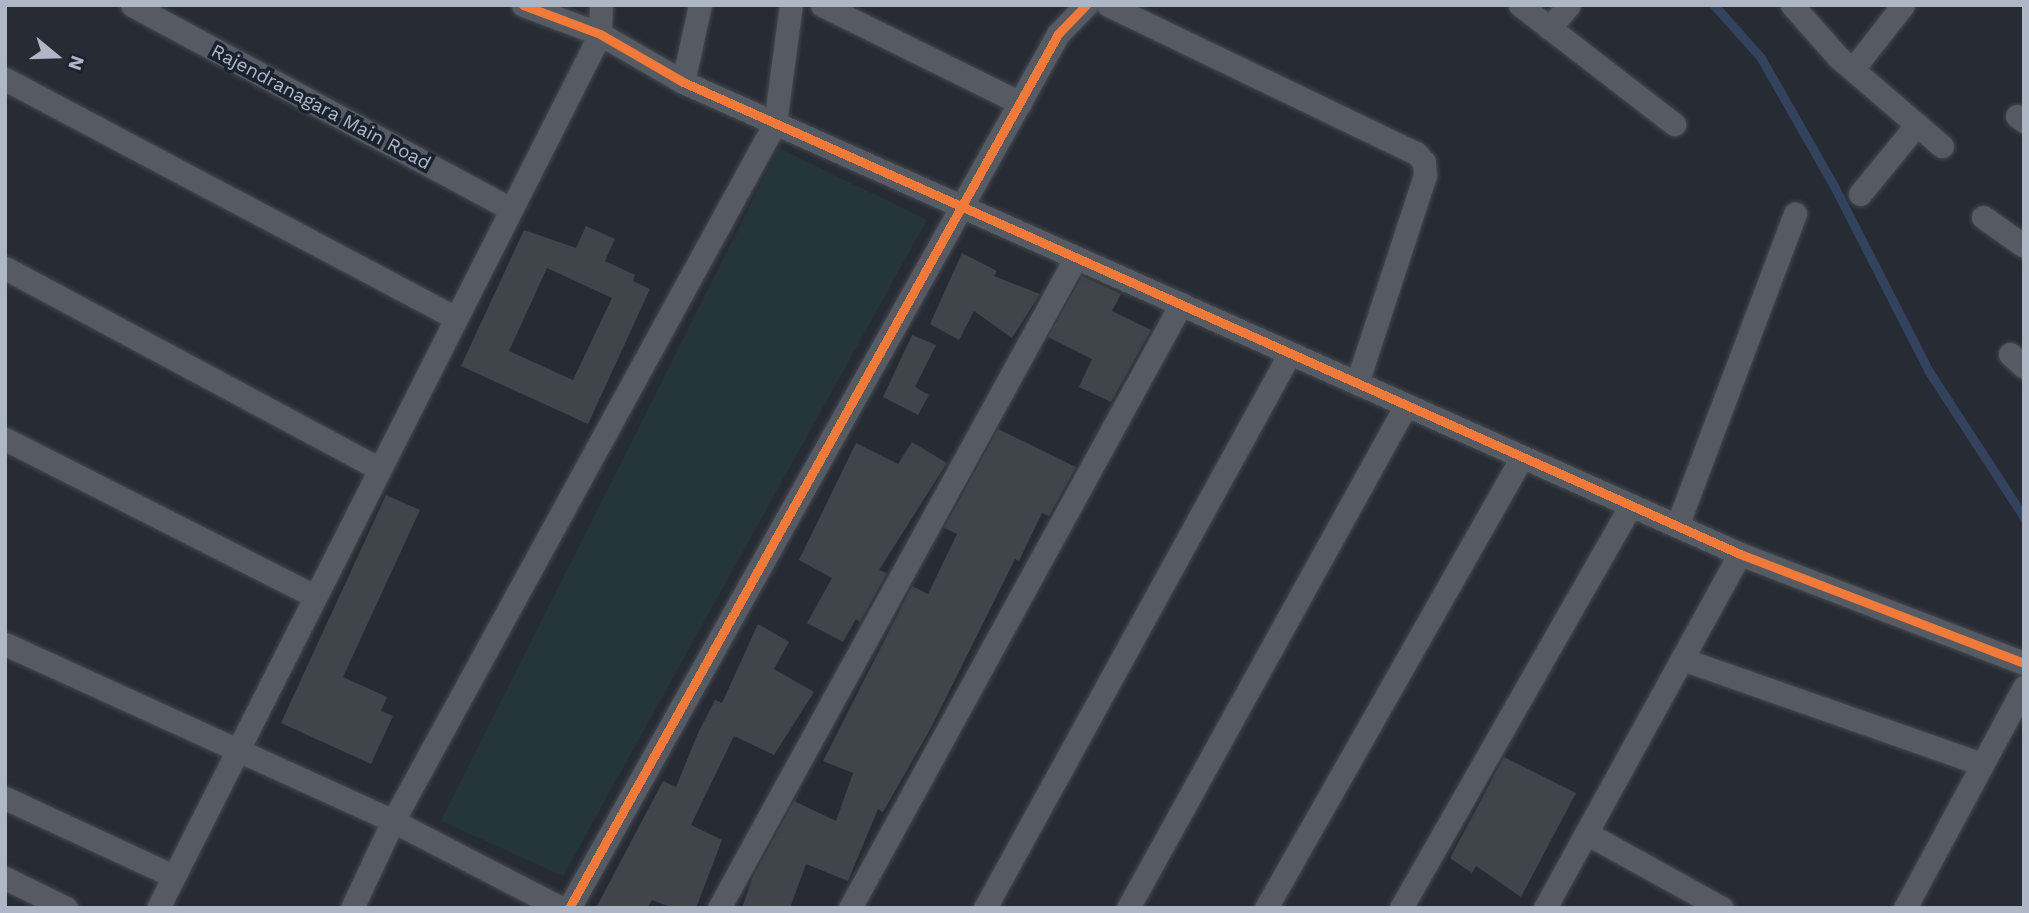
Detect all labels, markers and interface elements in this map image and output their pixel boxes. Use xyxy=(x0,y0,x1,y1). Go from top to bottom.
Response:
north arrow xyxy=(21,21,91,91)
street label: Rajendranagara Main Road xyxy=(207,39,435,175)
text: N xyxy=(63,53,89,73)

